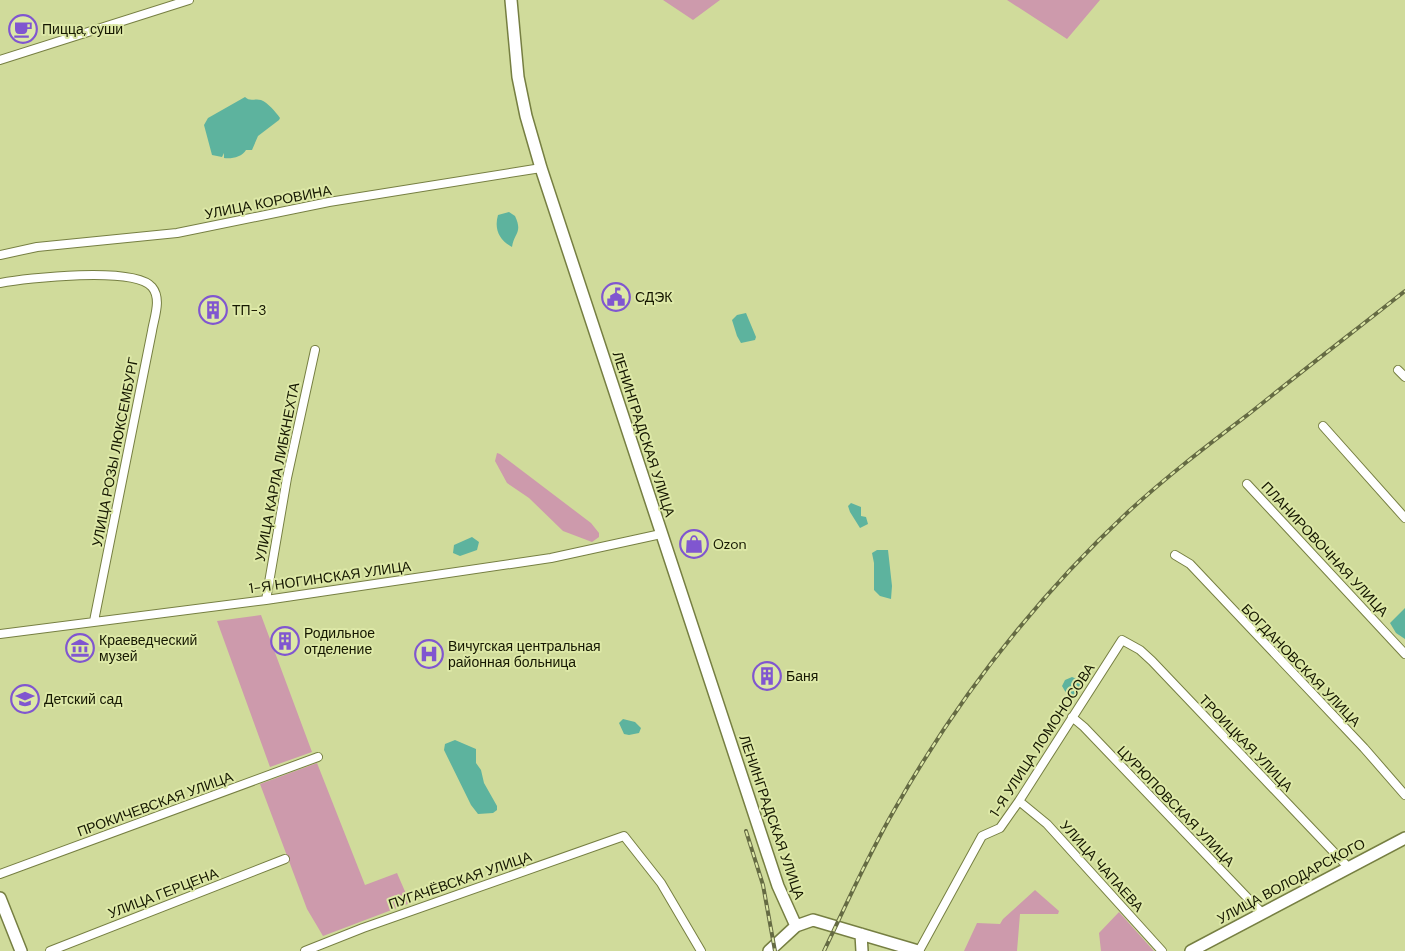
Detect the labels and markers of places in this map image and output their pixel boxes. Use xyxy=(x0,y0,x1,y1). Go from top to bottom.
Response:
cafe icon: Пицца, суши xyxy=(8,14,38,44)
place label: Пицца, суши xyxy=(42,20,123,38)
public building icon: СДЭК xyxy=(601,282,631,312)
place label: СДЭК xyxy=(635,288,673,306)
building icon: ТП-3 xyxy=(198,295,228,325)
place label: ТП-3 xyxy=(232,301,266,319)
shop icon: Ozon xyxy=(679,529,709,559)
place label: Ozon xyxy=(713,535,747,553)
place label: Родильное отделение xyxy=(304,624,375,658)
building icon: Родильное отделение xyxy=(270,626,300,656)
place label: Краеведческий музей xyxy=(99,631,197,665)
museum icon: Краеведческий музей xyxy=(65,633,95,663)
place label: Вичугская центральная районная больница xyxy=(448,637,601,671)
hospital icon: Вичугская центральная районная больница xyxy=(414,639,444,669)
building icon: Баня xyxy=(752,661,782,691)
place label: Баня xyxy=(786,667,818,685)
school or university icon: Детский сад xyxy=(10,684,40,714)
place label: Детский сад xyxy=(44,690,123,708)

